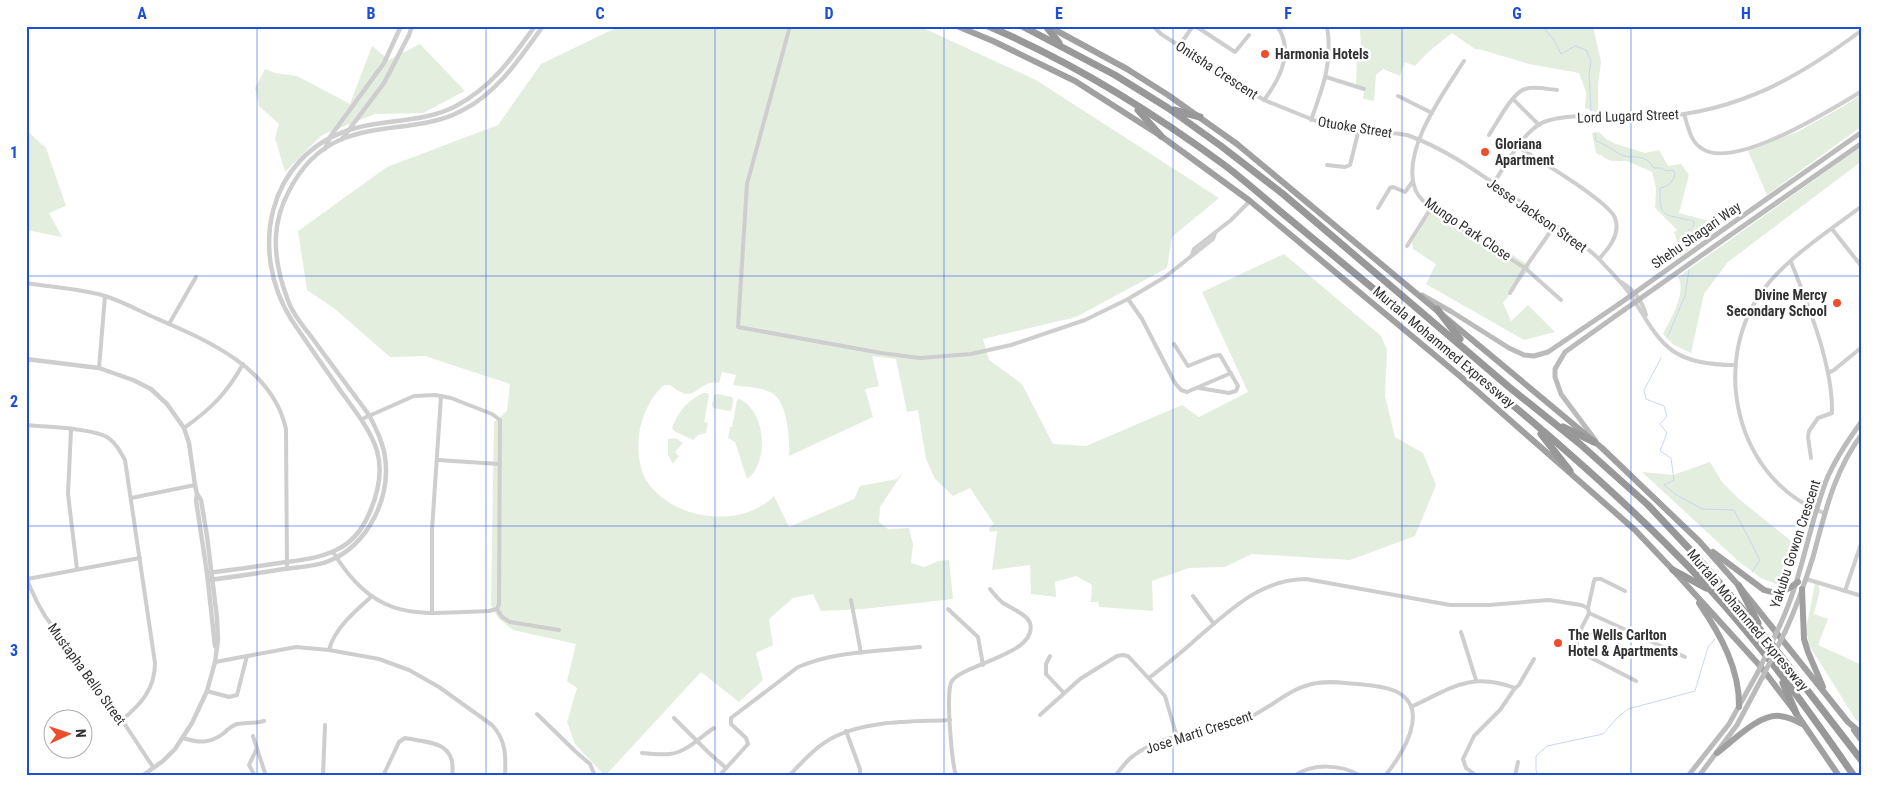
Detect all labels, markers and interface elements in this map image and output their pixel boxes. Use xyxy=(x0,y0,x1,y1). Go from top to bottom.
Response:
text: A xyxy=(137,4,147,23)
text: B xyxy=(367,4,376,23)
text: C xyxy=(595,4,605,23)
text: D xyxy=(824,4,834,23)
text: E xyxy=(1055,4,1063,23)
text: F xyxy=(1284,4,1292,23)
text: G xyxy=(1512,4,1522,23)
text: H xyxy=(1741,4,1751,23)
street label: Onitsha Crescent xyxy=(1173,38,1261,102)
place label: Harmonia Hotels xyxy=(1275,46,1369,62)
marker: Harmonia Hotels xyxy=(1259,48,1271,60)
street label: Lord Lugard Street xyxy=(1577,106,1679,126)
street label: Otuoke Street xyxy=(1317,113,1393,141)
place label: Gloriana Apartment xyxy=(1495,136,1554,168)
text: 1 xyxy=(10,143,18,162)
marker: Gloriana Apartment xyxy=(1479,146,1491,158)
street label: Jesse Jackson Street xyxy=(1484,175,1590,255)
street label: Mungo Park Close xyxy=(1422,194,1515,264)
street label: Shehu Shagari Way xyxy=(1648,198,1744,272)
street label: Murtala Mohammed Expressway xyxy=(1370,283,1518,411)
place label: Divine Mercy Secondary School xyxy=(1726,287,1828,319)
marker: Divine Mercy Secondary School xyxy=(1831,297,1843,309)
text: 2 xyxy=(10,392,18,411)
street label: Yakubu Gowon Crescent xyxy=(1767,478,1823,610)
street label: Murtala Mohammed Expressway xyxy=(1684,546,1812,694)
street label: Mustapha Bello Street xyxy=(45,620,129,728)
place label: The Wells Carlton Hotel & Apartments xyxy=(1568,627,1678,659)
marker: The Wells Carlton Hotel & Apartments xyxy=(1552,637,1564,649)
text: 3 xyxy=(10,641,18,660)
street label: Jose Marti Crescent xyxy=(1144,707,1254,757)
north arrow xyxy=(42,710,92,760)
text: N xyxy=(73,729,89,738)

